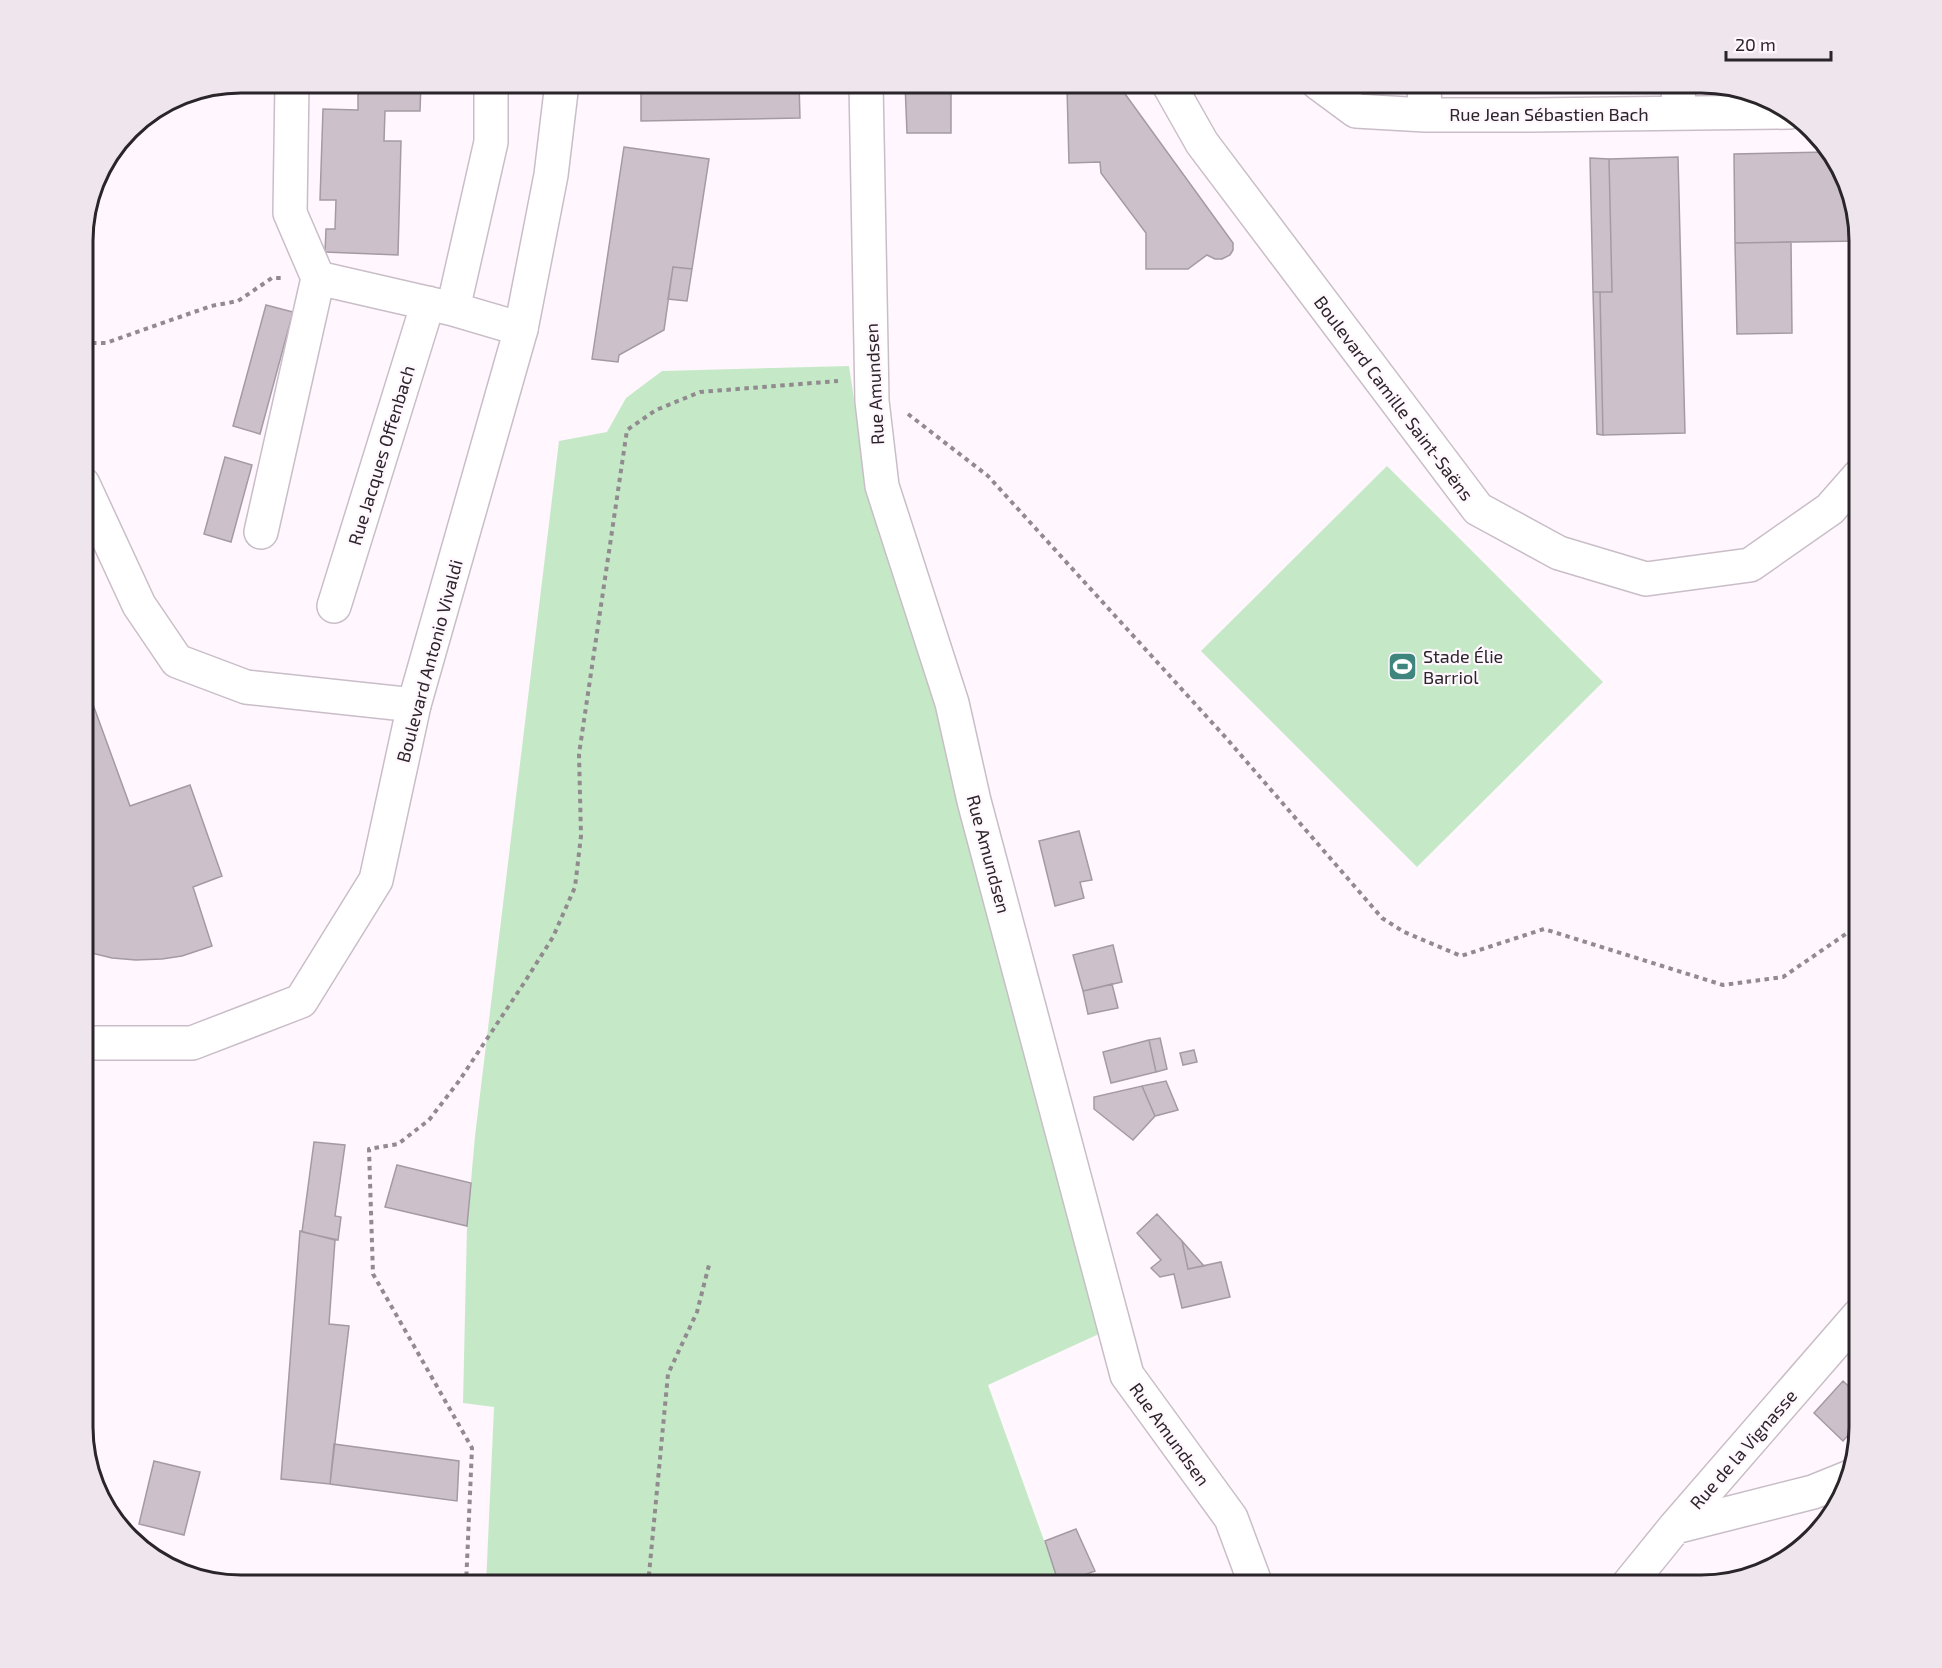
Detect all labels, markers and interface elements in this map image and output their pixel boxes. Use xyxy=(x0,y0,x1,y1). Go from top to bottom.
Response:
scale bar xyxy=(1726,24,1831,62)
text: 20 m xyxy=(1735,33,1776,55)
street label: Rue Jean Sébastien Bach xyxy=(1449,103,1649,125)
street label: Boulevard Camille Saint-Saëns xyxy=(1310,291,1478,505)
street label: Rue Amundsen xyxy=(860,323,888,445)
street label: Rue Jacques Offenbach xyxy=(343,362,419,548)
street label: Boulevard Antonio Vivaldi xyxy=(391,557,467,765)
place label: Stade Élie Barriol xyxy=(1423,645,1503,688)
sports icon: Stade Élie Barriol xyxy=(1386,650,1418,682)
street label: Rue Amundsen xyxy=(963,792,1015,916)
street label: Rue Amundsen xyxy=(1125,1378,1215,1490)
street label: Rue de la Vignasse xyxy=(1685,1385,1801,1513)

